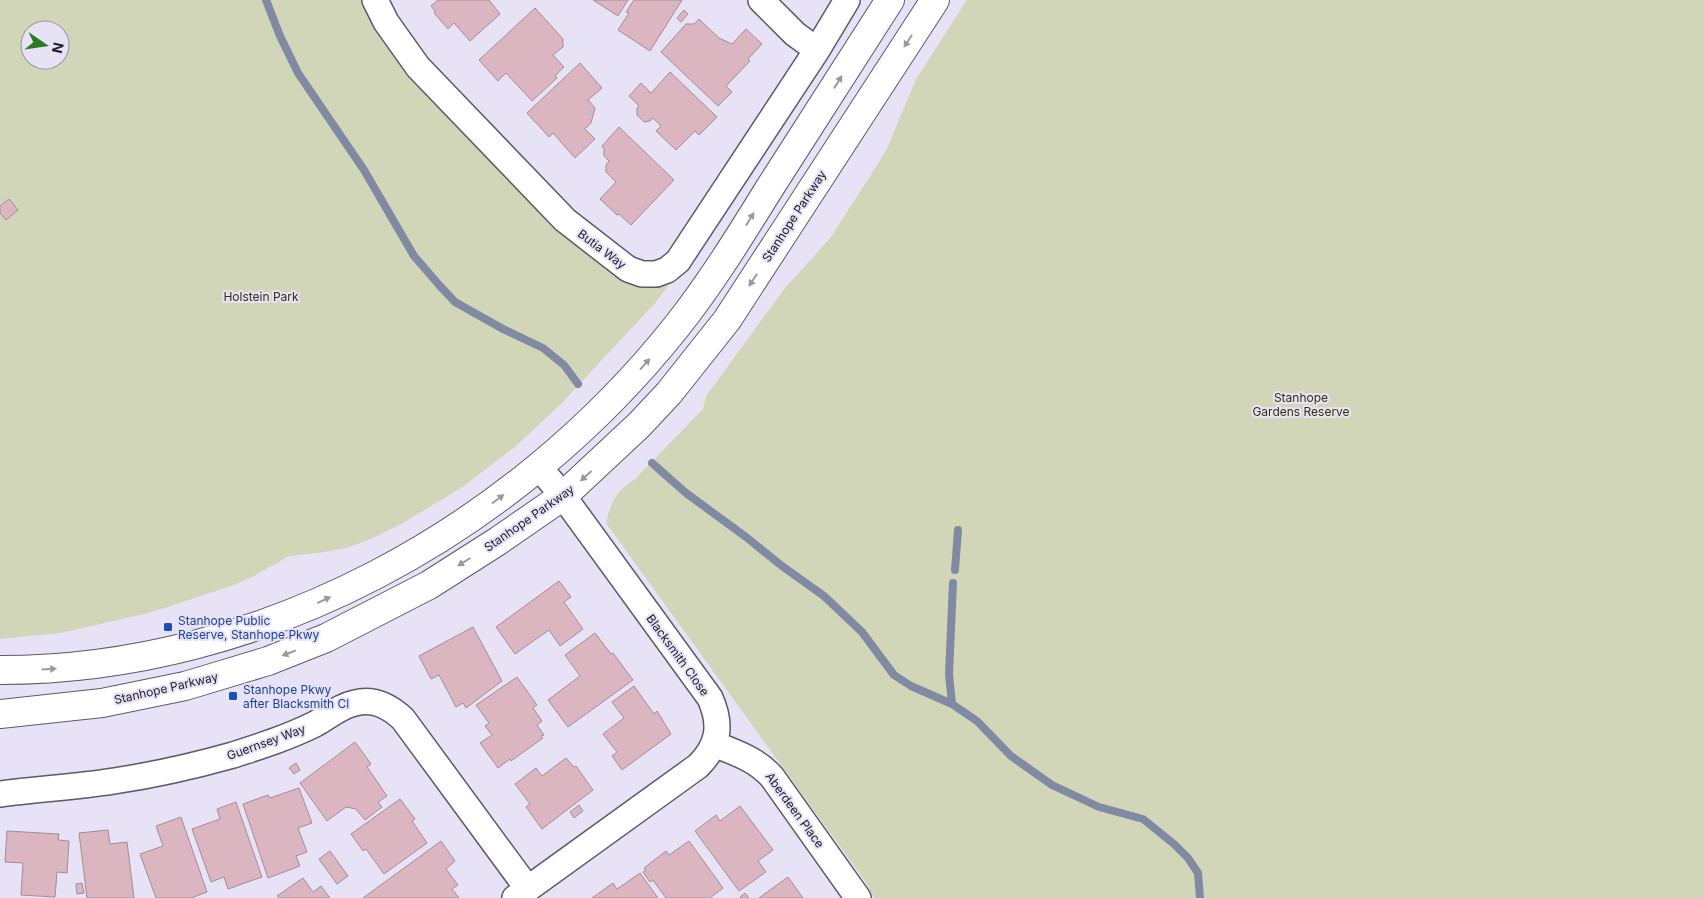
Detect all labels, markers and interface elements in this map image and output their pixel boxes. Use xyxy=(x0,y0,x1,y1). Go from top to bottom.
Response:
north arrow xyxy=(20,20,70,70)
one-way arrow xyxy=(904,34,913,48)
text: N xyxy=(49,41,68,55)
one-way arrow xyxy=(833,75,842,88)
street label: Stanhope Parkway xyxy=(759,167,829,265)
one-way arrow xyxy=(746,212,755,225)
street label: Butia Way xyxy=(575,226,629,272)
one-way arrow xyxy=(748,273,758,286)
park label: Holstein Park xyxy=(223,289,299,304)
one-way arrow xyxy=(639,357,650,370)
park label: Stanhope Gardens Reserve xyxy=(1252,390,1350,419)
one-way arrow xyxy=(579,470,592,481)
street label: Stanhope Parkway xyxy=(481,481,577,555)
one-way arrow xyxy=(491,494,505,504)
one-way arrow xyxy=(458,558,471,567)
one-way arrow xyxy=(317,595,331,603)
street label: Blacksmith Close xyxy=(643,611,713,699)
place label: Stanhope Public Reserve, Stanhope Pkwy xyxy=(178,613,320,642)
marker: Stanhope Public Reserve, Stanhope Pkwy xyxy=(162,621,174,633)
one-way arrow xyxy=(281,649,296,657)
one-way arrow xyxy=(41,665,57,673)
street label: Stanhope Parkway xyxy=(113,669,220,707)
place label: Stanhope Pkwy after Blacksmith Cl xyxy=(243,682,349,711)
marker: Stanhope Pkwy after Blacksmith Cl xyxy=(227,690,239,702)
street label: Guernsey Way xyxy=(225,721,308,763)
street label: Aberdeen Place xyxy=(763,769,827,851)

